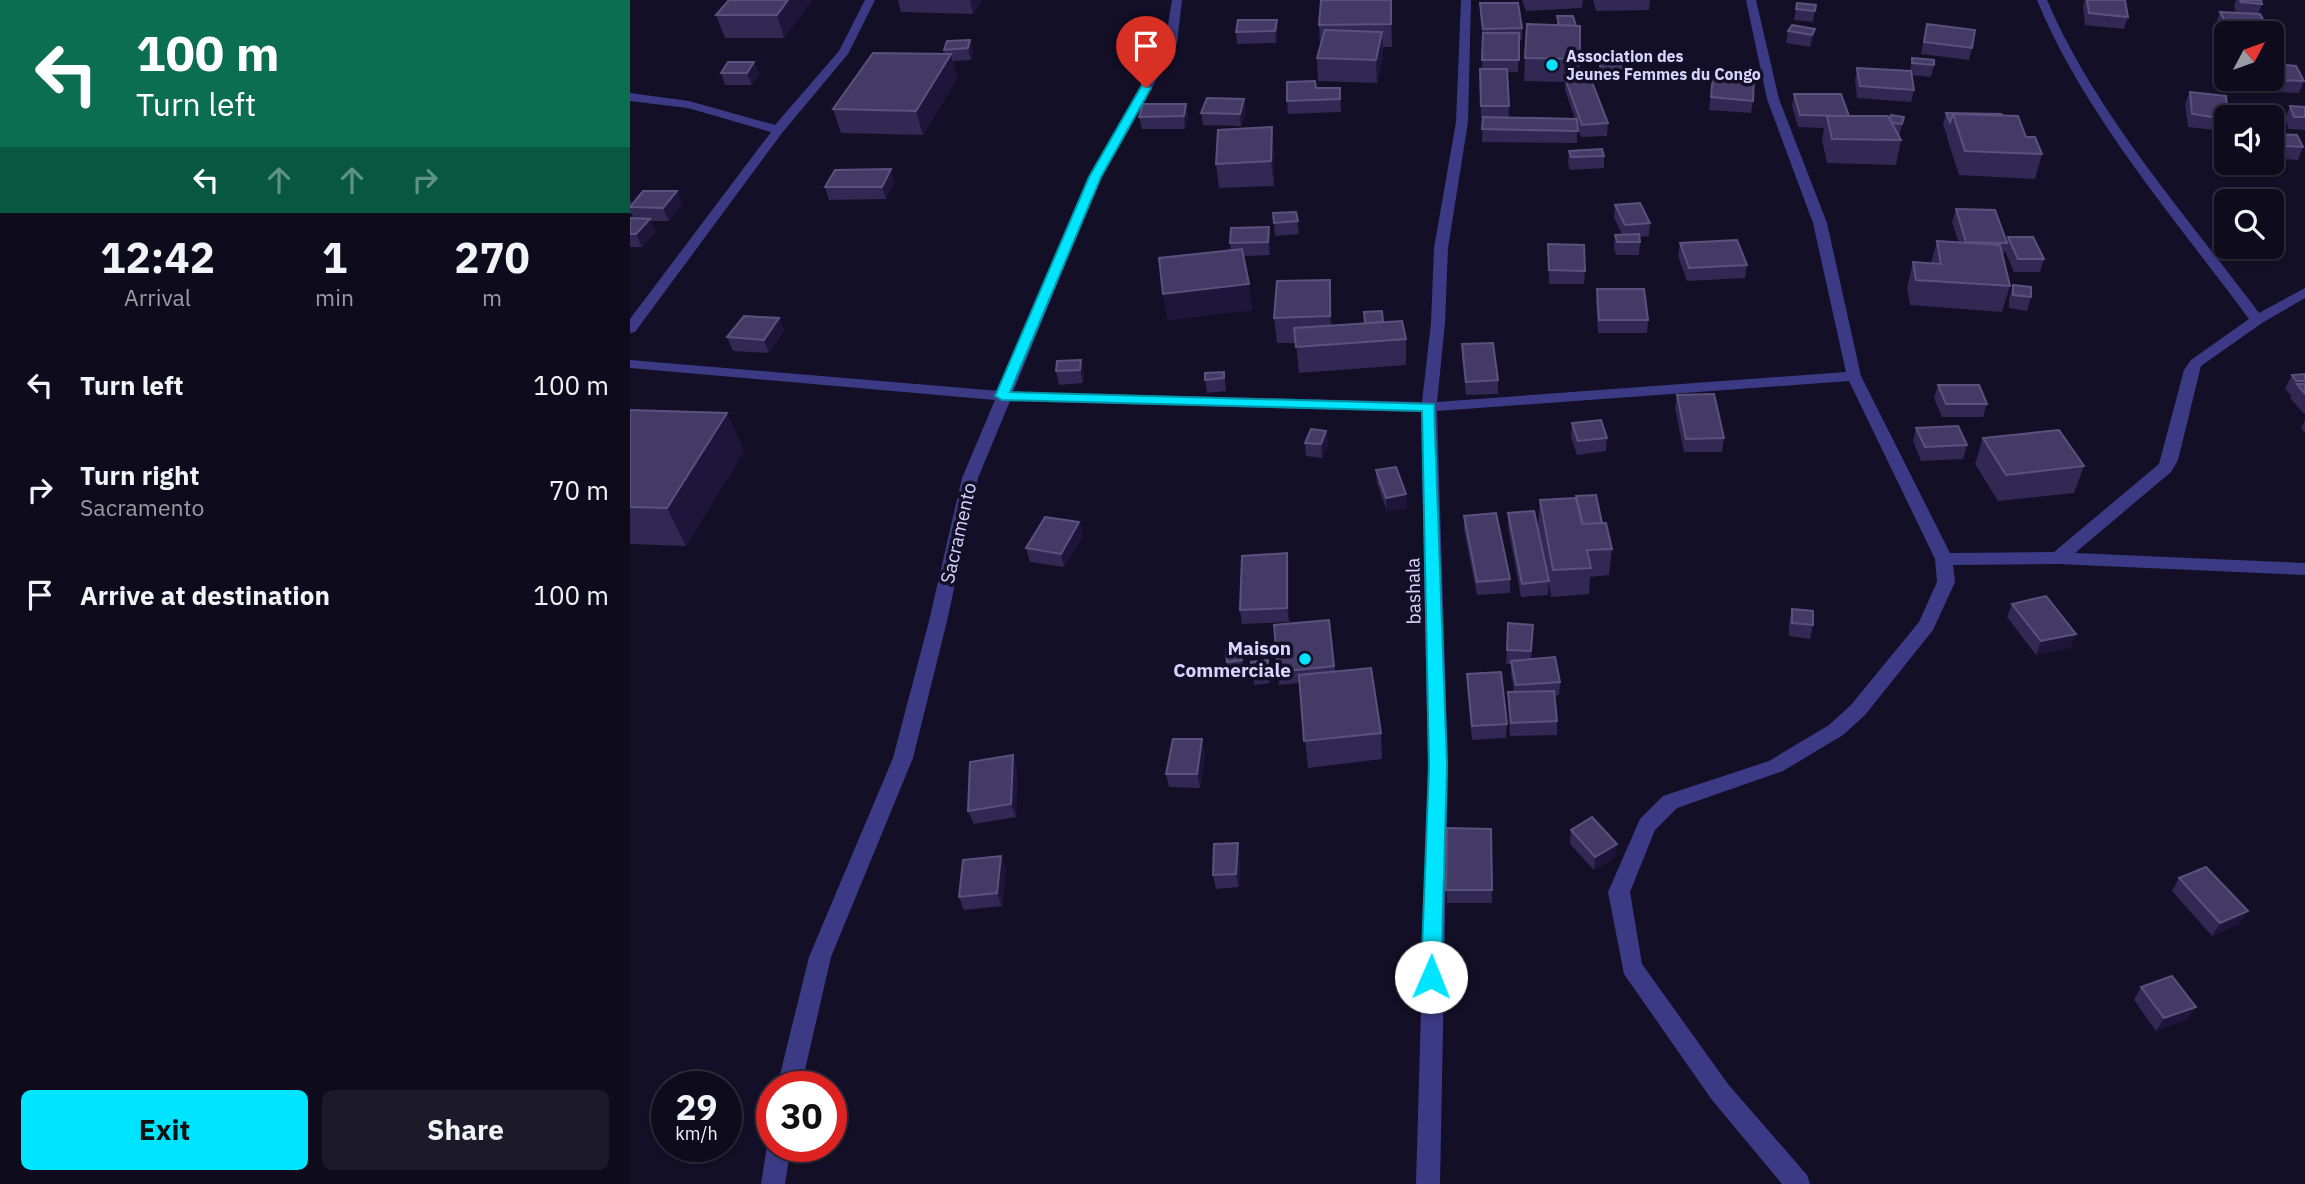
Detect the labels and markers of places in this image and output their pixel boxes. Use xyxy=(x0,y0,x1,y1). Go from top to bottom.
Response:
pin xyxy=(1116,16,1176,88)
place label: Association des Jeunes Femmes du Congo xyxy=(1566,46,1761,84)
marker: Association des Jeunes Femmes du Congo xyxy=(1544,57,1560,73)
place label: Maison Commerciale xyxy=(1173,636,1291,682)
marker: Maison Commerciale xyxy=(1297,651,1313,667)

